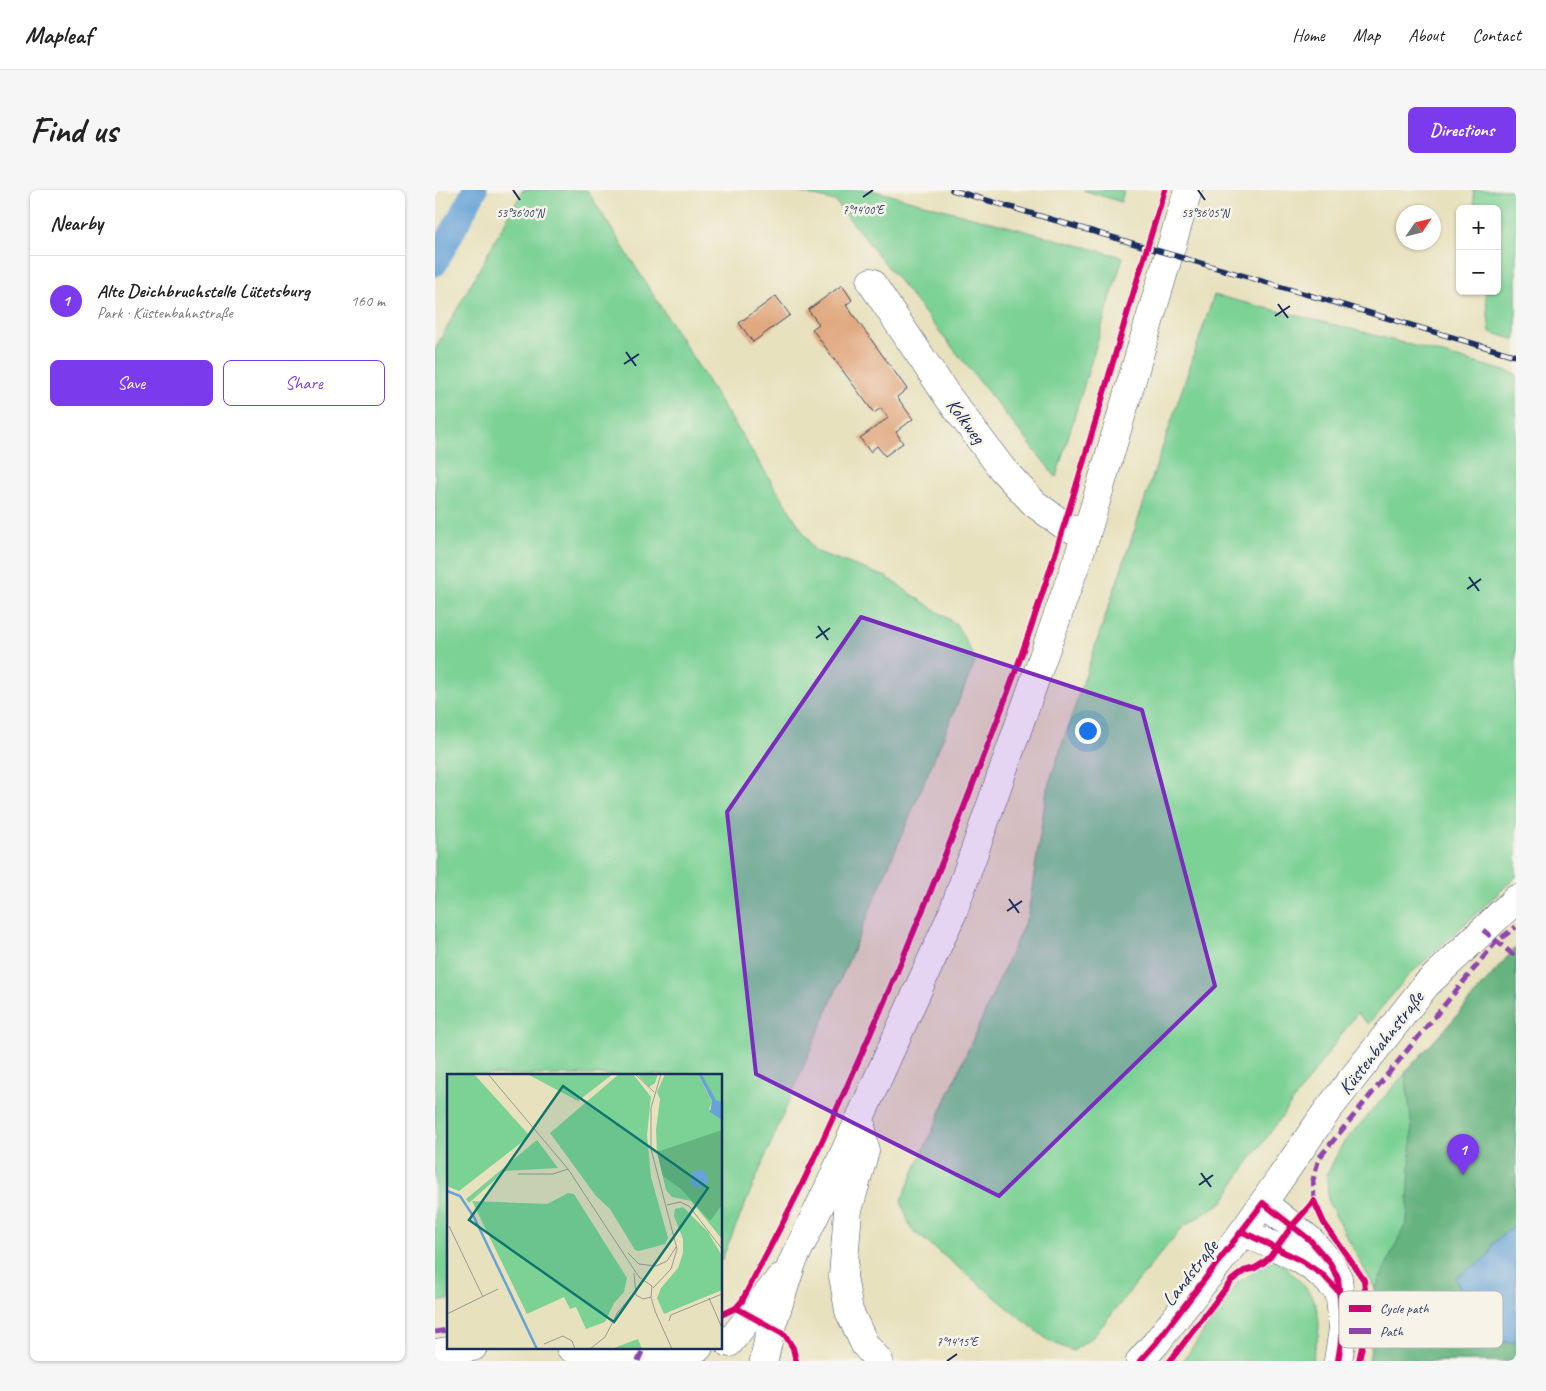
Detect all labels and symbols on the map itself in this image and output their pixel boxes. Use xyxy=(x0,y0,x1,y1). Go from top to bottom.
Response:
text: 7°14'00"E xyxy=(843,202,885,218)
text: 53°36'00"N xyxy=(496,205,545,221)
text: 53°36'05"N xyxy=(1181,205,1230,221)
north arrow xyxy=(1396,205,1441,250)
street label: Kolkweg xyxy=(941,393,992,449)
your location xyxy=(1075,718,1101,744)
street label: Küstenbahnstraße xyxy=(1333,985,1430,1100)
inset map xyxy=(447,1074,723,1348)
pin: 1 xyxy=(1447,1134,1479,1175)
street label: Landstraße xyxy=(1156,1234,1225,1311)
legend xyxy=(1339,1291,1503,1348)
text: Cycle path xyxy=(1380,1300,1429,1317)
text: Path xyxy=(1380,1323,1404,1340)
text: 7°14'15"E xyxy=(937,1334,979,1350)

